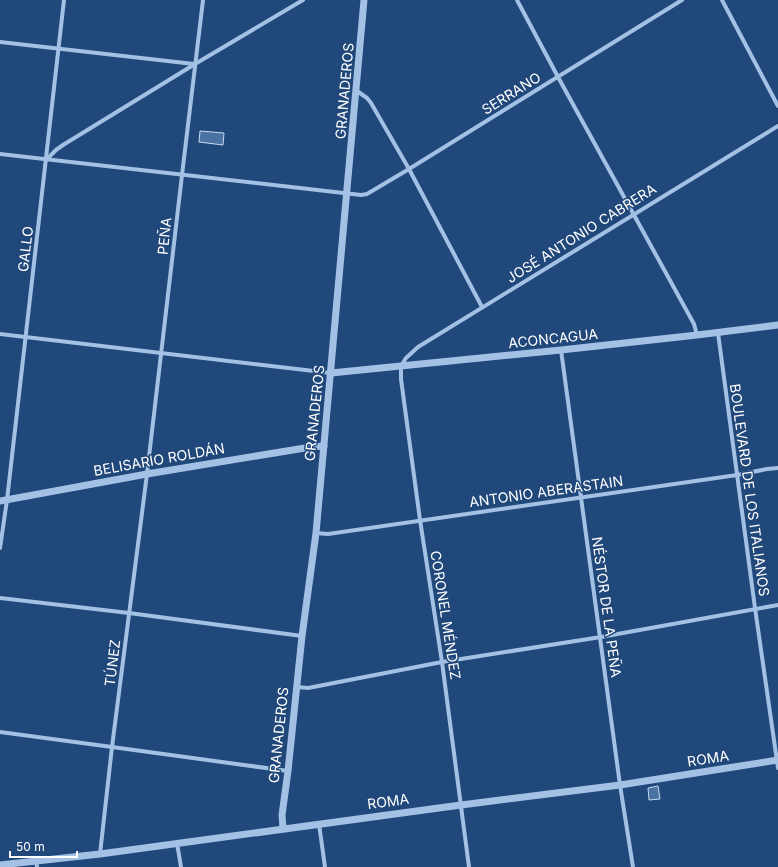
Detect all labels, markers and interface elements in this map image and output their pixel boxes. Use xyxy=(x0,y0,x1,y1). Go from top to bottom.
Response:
street label: GRANADEROS xyxy=(331,42,357,140)
street label: SERRANO xyxy=(478,68,544,118)
street label: JOSÉ ANTONIO CABRERA xyxy=(503,180,659,286)
street label: PEÑA xyxy=(154,216,174,256)
street label: GALLO xyxy=(14,225,36,273)
street label: ACONCAGUA xyxy=(507,325,599,351)
street label: GRANADEROS xyxy=(301,364,328,462)
street label: BOULEVARD DE LOS ITALIANOS xyxy=(727,383,773,597)
street label: BELISARIO ROLDÁN xyxy=(92,439,226,479)
street label: ANTONIO ABERASTAIN xyxy=(468,472,624,510)
street label: NÉSTOR DE LA PEÑA xyxy=(589,536,625,679)
street label: CORONEL MÉNDEZ xyxy=(427,549,465,681)
street label: TÚNEZ xyxy=(101,639,123,687)
street label: GRANADEROS xyxy=(265,686,292,784)
street label: ROMA xyxy=(686,746,730,770)
street label: ROMA xyxy=(366,790,410,812)
scale bar xyxy=(10,833,77,859)
text: 50 m xyxy=(16,839,45,854)

